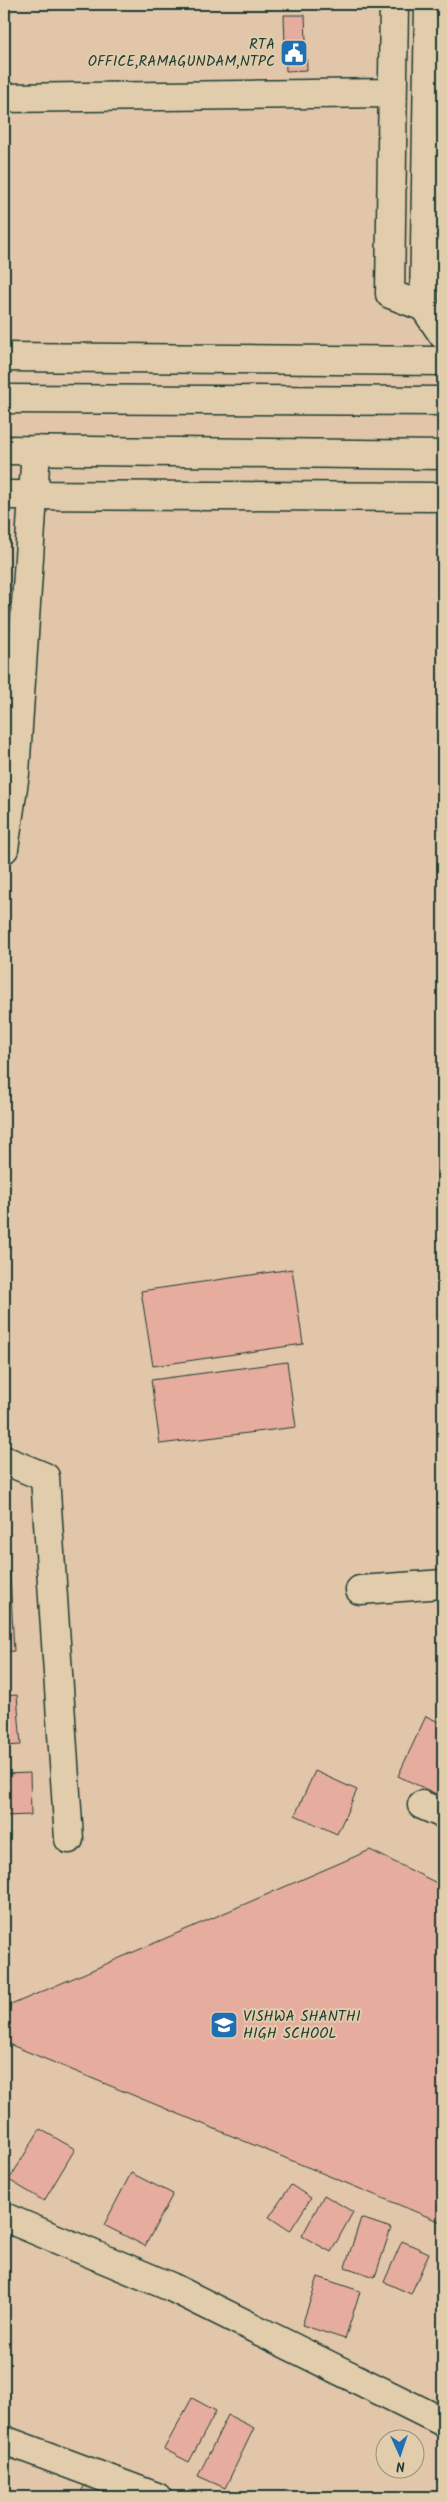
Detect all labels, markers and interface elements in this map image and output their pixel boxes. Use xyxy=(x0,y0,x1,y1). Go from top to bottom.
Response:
place label: RTA OFFICE,RAMAGUNDAM,NTPC xyxy=(88,33,275,74)
public building icon: RTA OFFICE,RAMAGUNDAM,NTPC xyxy=(279,38,309,68)
place label: VISHWA SHANTHI HIGH SCHOOL xyxy=(243,2005,361,2046)
school or university icon: VISHWA SHANTHI HIGH SCHOOL xyxy=(209,2010,239,2040)
north arrow xyxy=(374,2428,424,2478)
text: N xyxy=(395,2455,406,2477)

